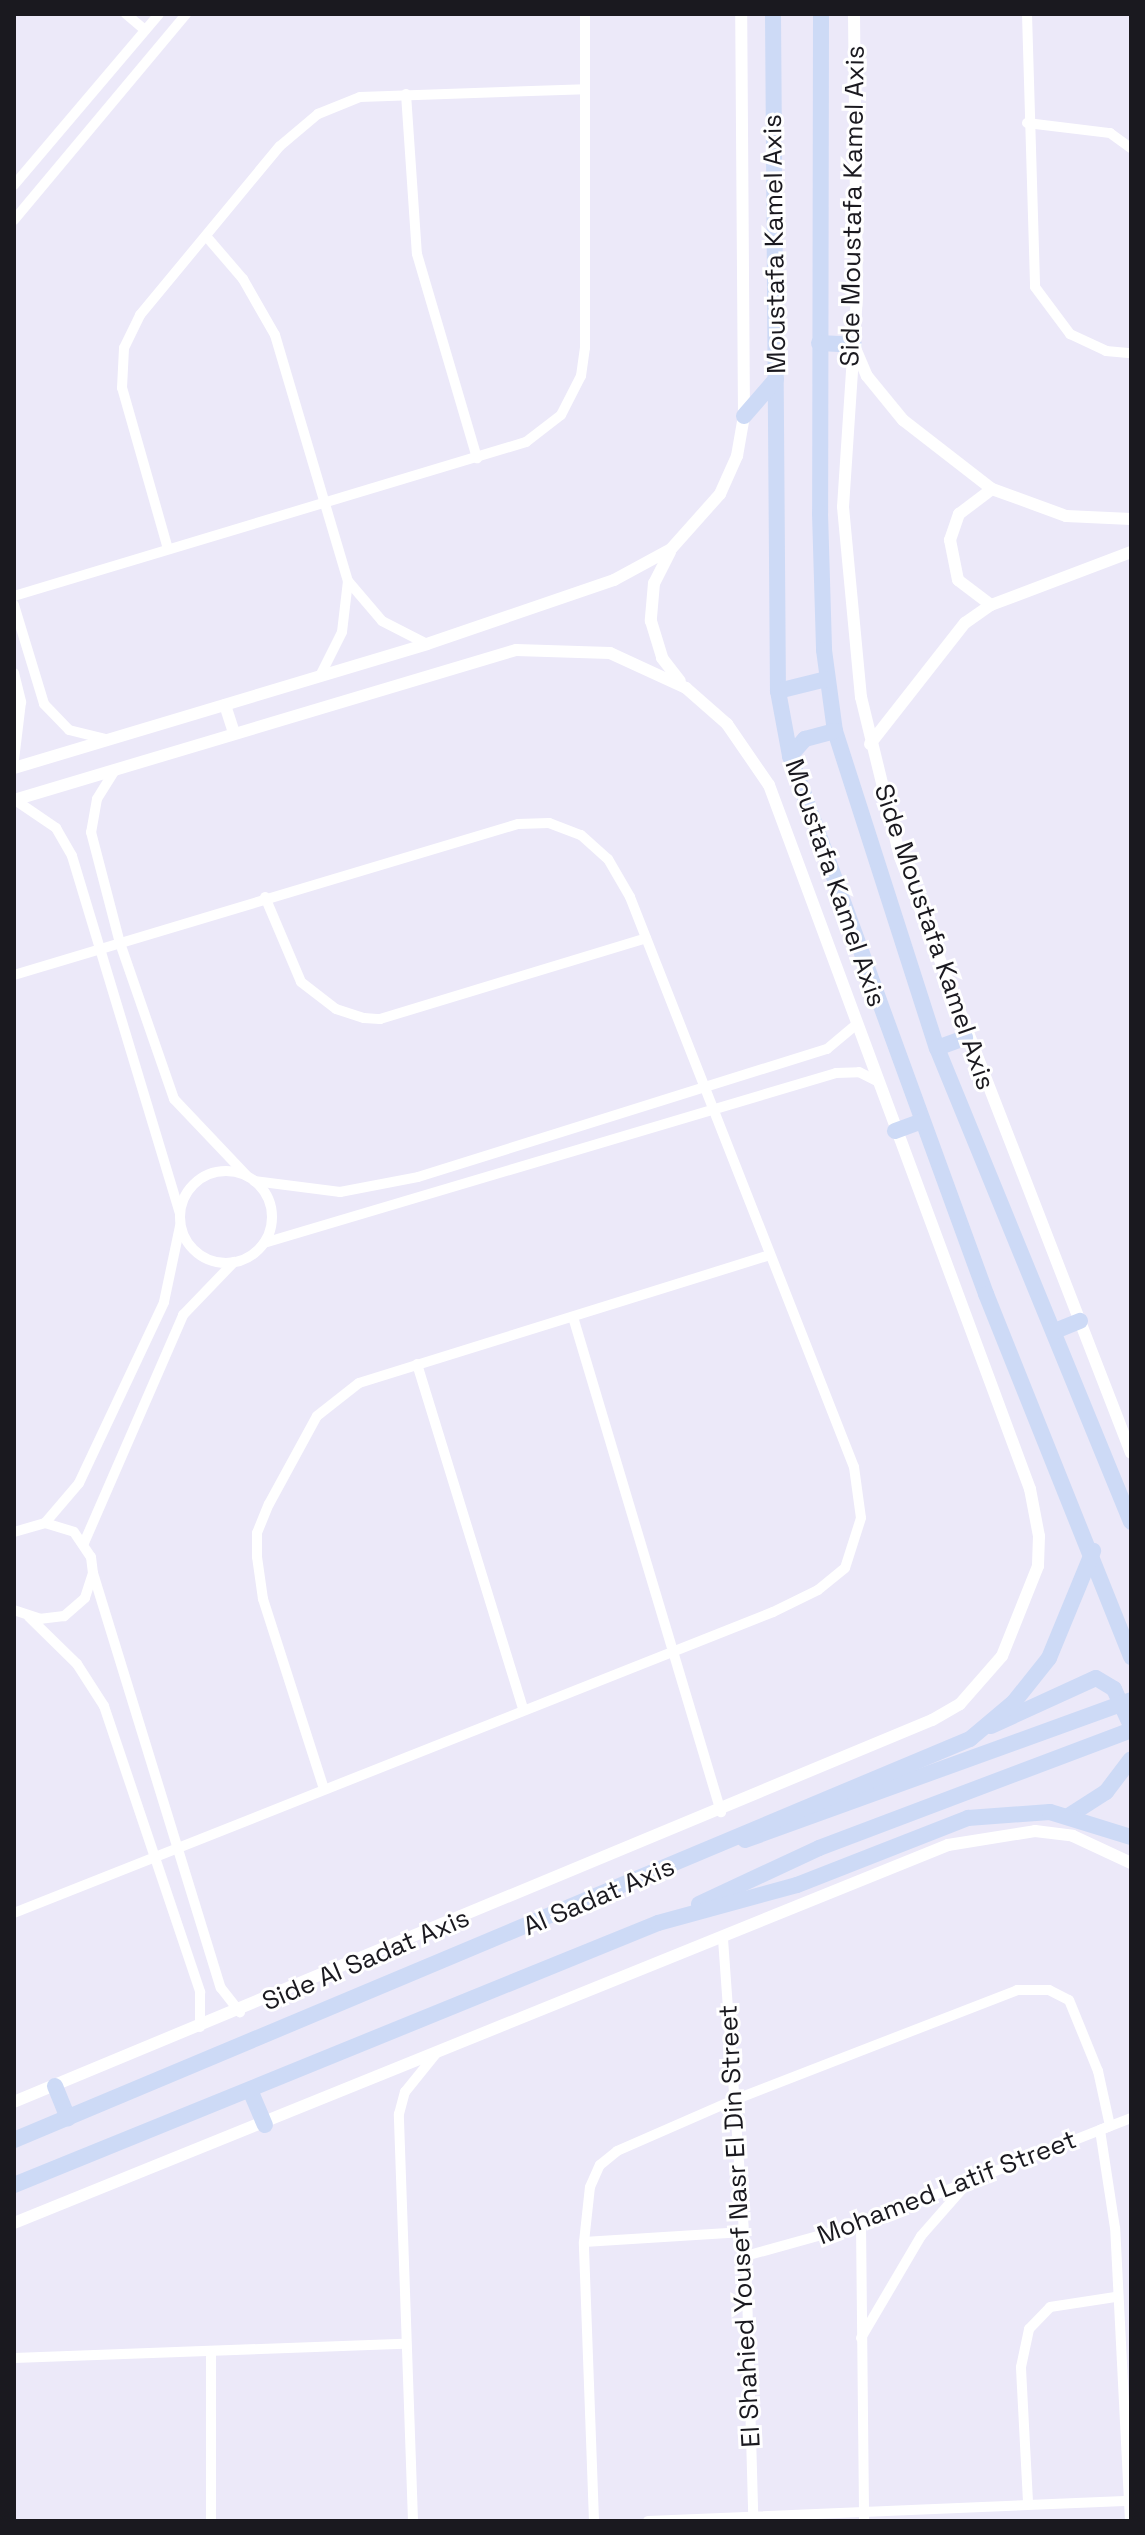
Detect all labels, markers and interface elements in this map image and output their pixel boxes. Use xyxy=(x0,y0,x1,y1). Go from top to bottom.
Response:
street label: Side Moustafa Kamel Axis xyxy=(835,45,871,367)
street label: Moustafa Kamel Axis xyxy=(757,114,793,374)
street label: Moustafa Kamel Axis xyxy=(778,755,892,1011)
street label: Side Moustafa Kamel Axis xyxy=(867,780,1001,1094)
street label: Al Sadat Axis xyxy=(519,1851,679,1943)
street label: Side Al Sadat Axis xyxy=(258,1902,474,2018)
street label: El Shahied Yousef Nasr El Din Street xyxy=(713,2004,767,2448)
street label: Mohamed Latif Street xyxy=(813,2124,1081,2252)

